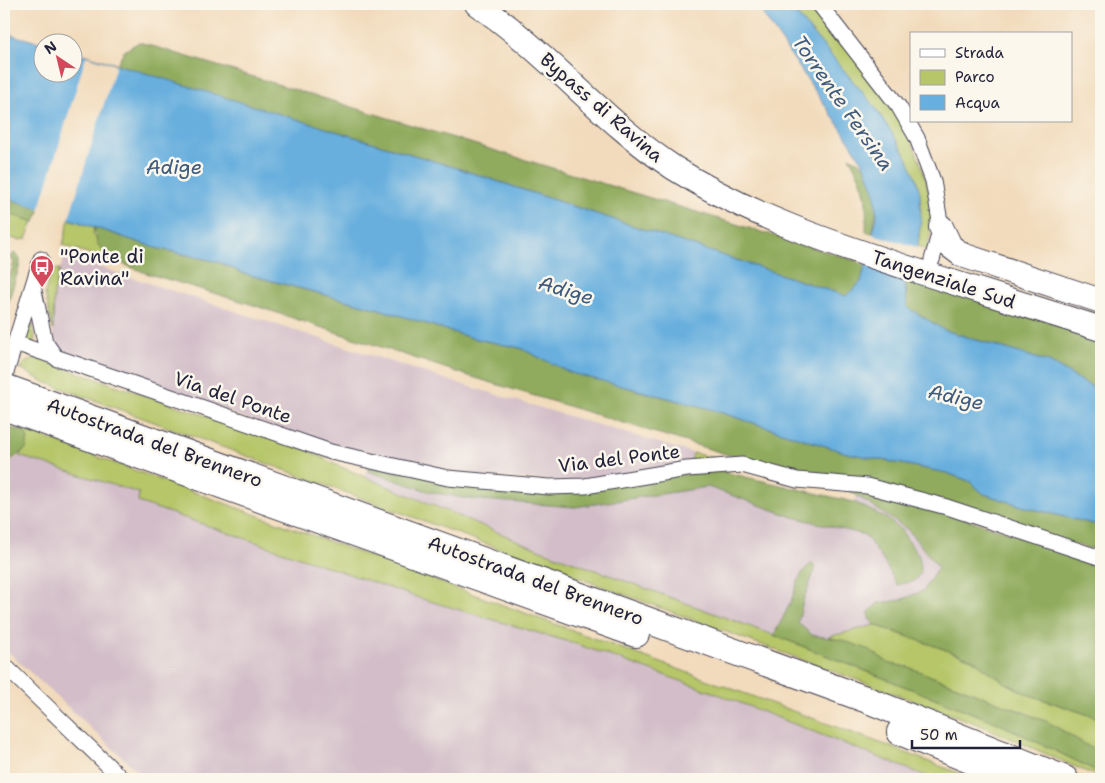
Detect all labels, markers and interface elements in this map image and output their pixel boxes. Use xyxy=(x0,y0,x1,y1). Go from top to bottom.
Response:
water label: Torrente Fersina xyxy=(787,30,899,176)
north arrow xyxy=(32,32,82,82)
legend xyxy=(910,32,1072,122)
text: N xyxy=(41,37,60,58)
text: Strada xyxy=(955,43,1004,63)
street label: Bypass di Ravina xyxy=(535,47,669,168)
text: Parco xyxy=(955,67,995,87)
text: Acqua xyxy=(955,93,1001,113)
water label: Adige xyxy=(146,154,202,180)
place label: "Ponte di Ravina" xyxy=(60,244,144,291)
street label: Tangenziale Sud xyxy=(869,244,1019,315)
bus stop icon: "Ponte di Ravina" xyxy=(29,254,55,288)
water label: Adige xyxy=(535,269,597,311)
street label: Via del Ponte xyxy=(171,366,295,429)
water label: Adige xyxy=(926,378,986,416)
street label: Autostrada del Brennero xyxy=(44,392,266,493)
street label: Via del Ponte xyxy=(557,439,682,478)
street label: Autostrada del Brennero xyxy=(425,530,647,631)
scale bar xyxy=(912,718,1020,750)
text: 50 m xyxy=(920,725,958,745)

